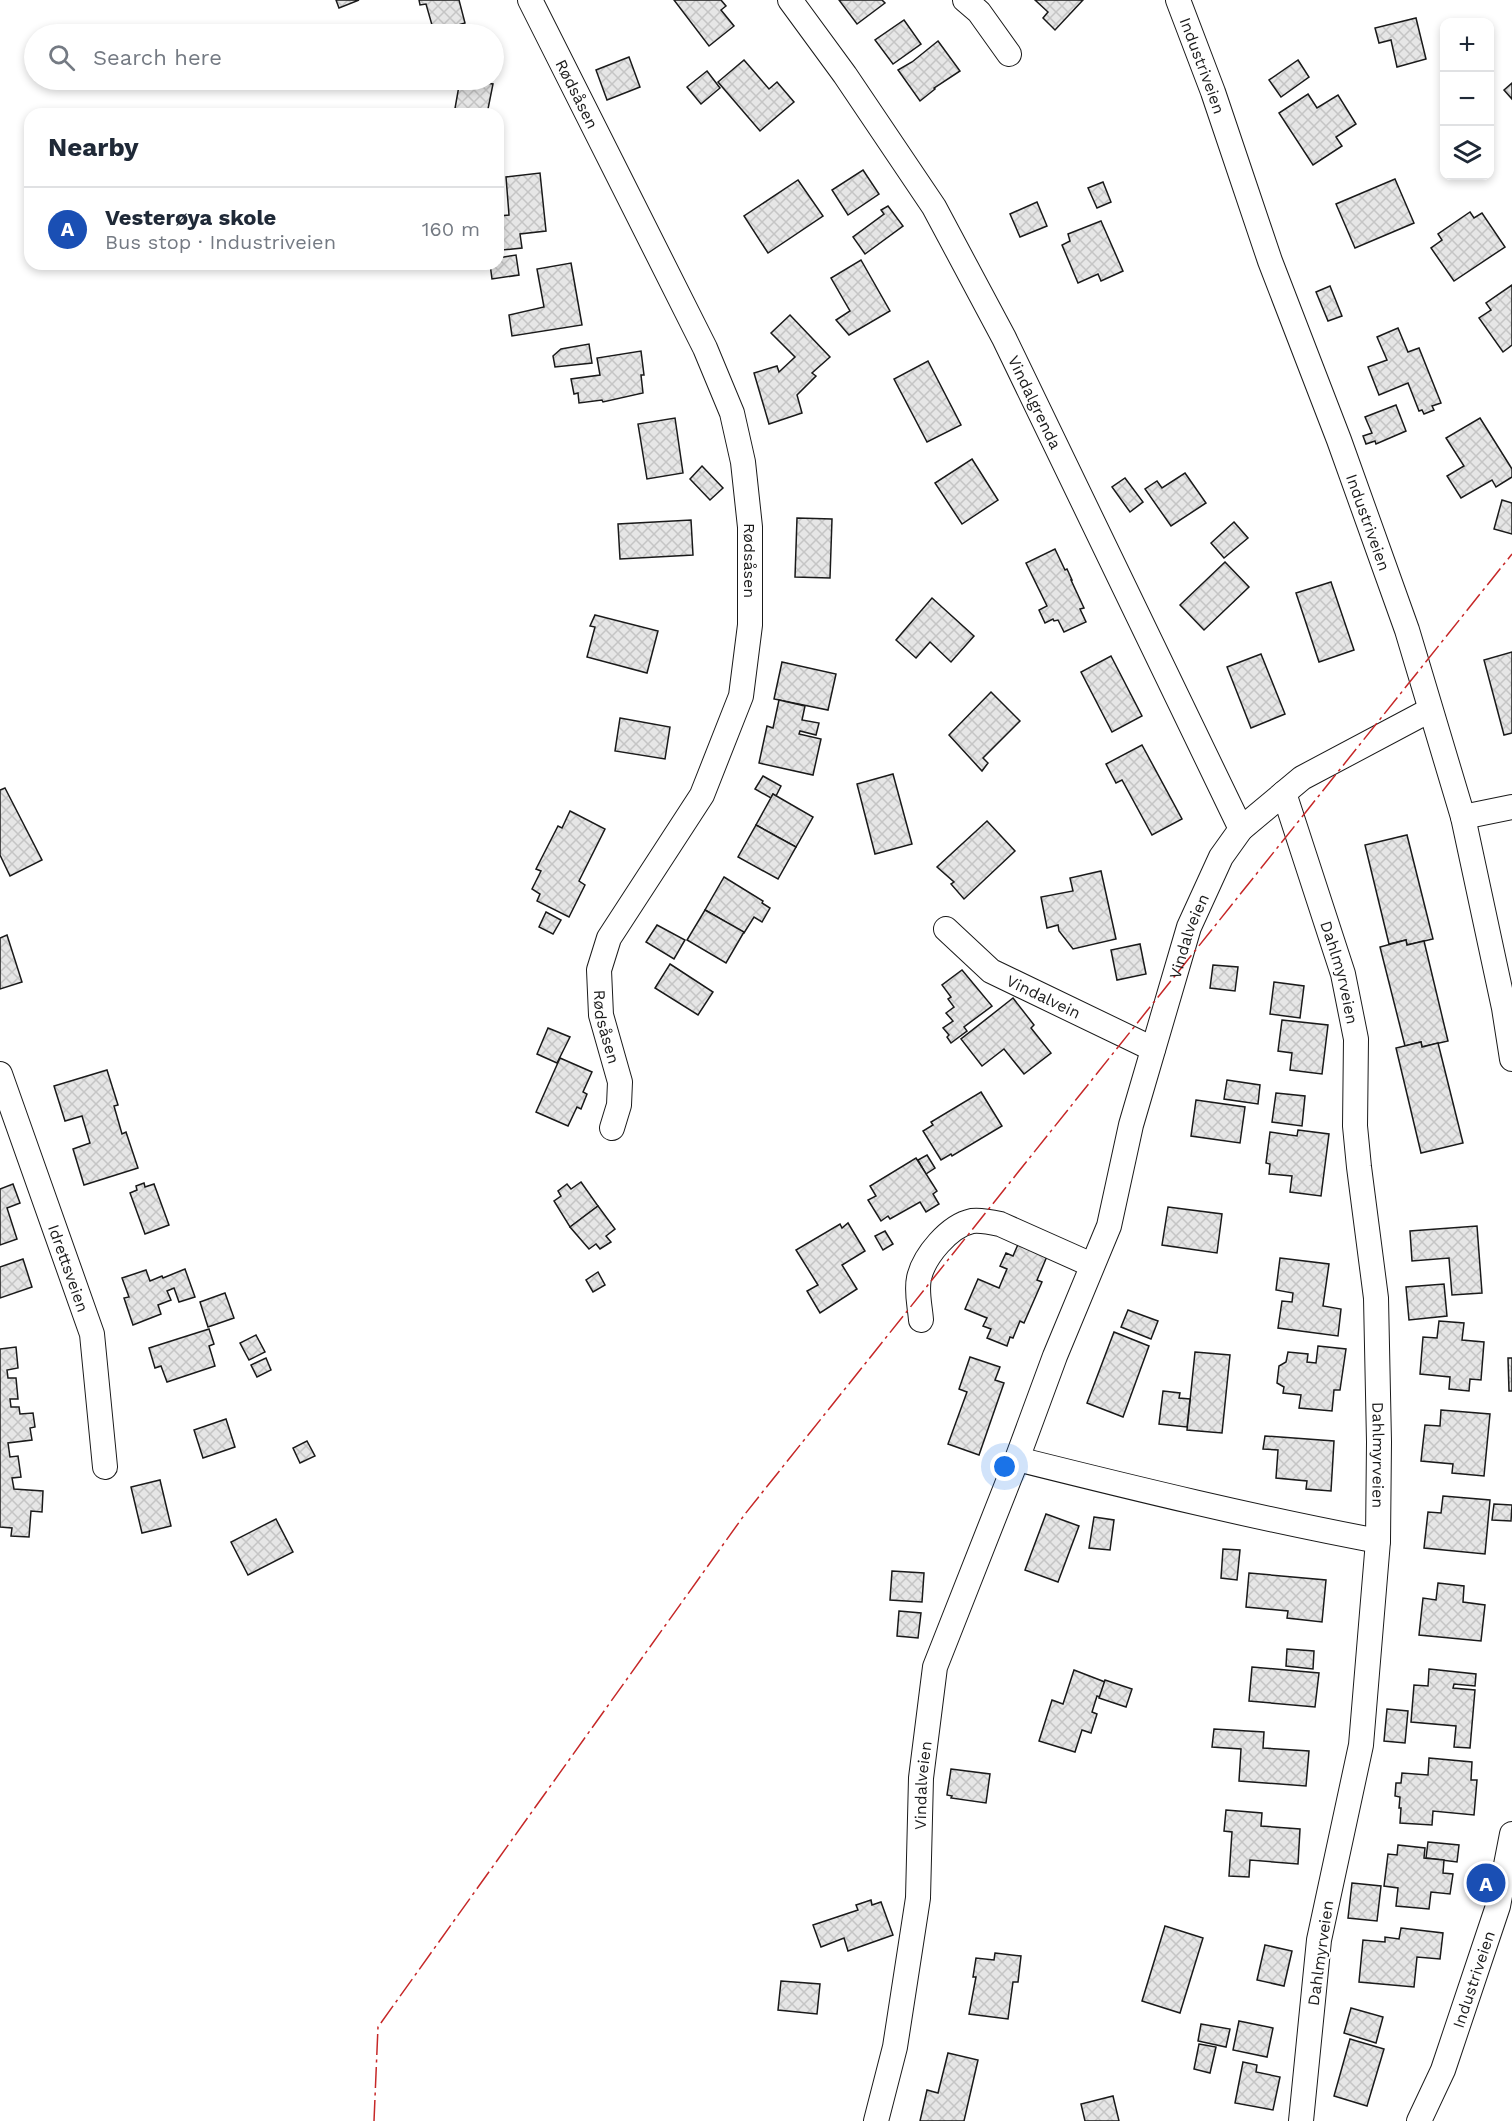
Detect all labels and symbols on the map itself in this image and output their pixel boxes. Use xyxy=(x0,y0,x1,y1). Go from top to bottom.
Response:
street label: Industriveien xyxy=(1176,15,1229,116)
street label: Rødsåsen xyxy=(551,56,602,132)
street label: Vindalgrenda xyxy=(1004,353,1065,452)
street label: Industriveien xyxy=(1342,471,1394,573)
street label: Rødsåsen xyxy=(740,523,759,598)
street label: Vindalveien xyxy=(1165,891,1213,981)
street label: Dahlmyrveien xyxy=(1316,918,1362,1026)
street label: Vindalvein xyxy=(1003,971,1084,1023)
street label: Rødsåsen xyxy=(590,989,623,1066)
street label: Idrettsveien xyxy=(44,1222,92,1315)
street label: Dahlmyrveien xyxy=(1368,1402,1388,1508)
your location xyxy=(990,1452,1019,1481)
street label: Vindalveien xyxy=(911,1740,936,1830)
pin: A xyxy=(1466,1860,1506,1906)
street label: Dahlmyrveien xyxy=(1304,1899,1337,2007)
street label: Industriveien xyxy=(1449,1928,1499,2031)

